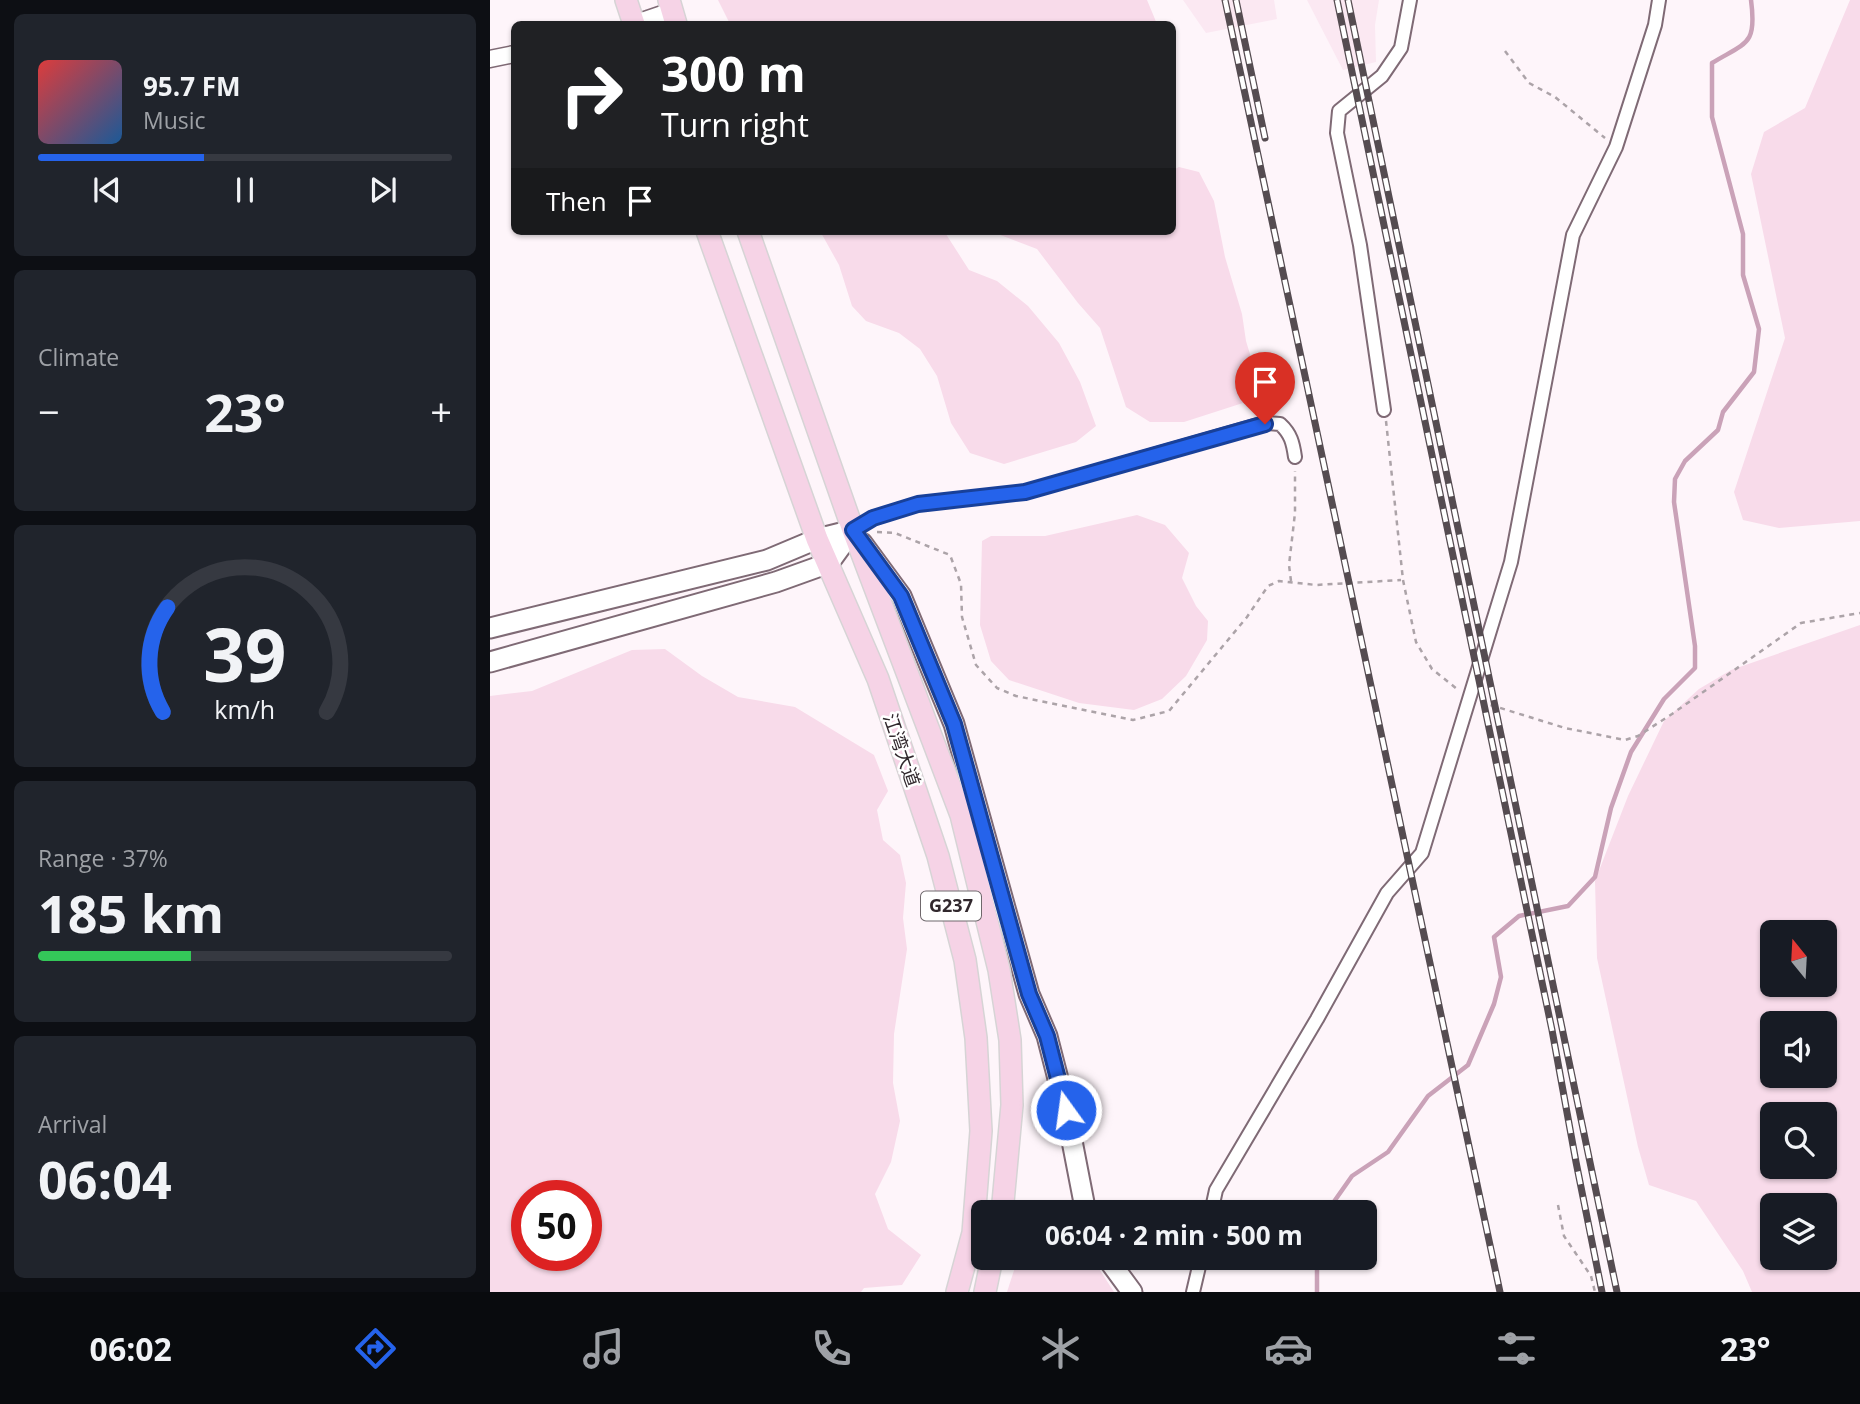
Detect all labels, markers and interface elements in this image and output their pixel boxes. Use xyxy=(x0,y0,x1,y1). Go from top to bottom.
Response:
text: 300 m xyxy=(661,40,806,106)
icon: right xyxy=(546,49,637,140)
text: 95.7 FM xyxy=(143,68,241,104)
text: Turn right xyxy=(661,103,809,146)
text: Music xyxy=(143,104,206,136)
icon: previous xyxy=(88,171,126,209)
icon: pause xyxy=(226,171,264,209)
icon: next xyxy=(364,171,402,209)
icon: arrive xyxy=(621,182,659,220)
text: Then xyxy=(546,183,607,219)
text: Climate xyxy=(38,341,119,373)
pin xyxy=(1235,352,1295,424)
icon: arrive xyxy=(1246,363,1284,401)
text: 23° xyxy=(204,376,286,447)
text: − xyxy=(38,385,60,437)
text: + xyxy=(430,385,452,437)
text: 39 xyxy=(203,604,287,703)
text: km/h xyxy=(215,692,275,726)
street label: 江湾大道 xyxy=(877,710,927,790)
text: Range · 37% xyxy=(38,842,168,874)
text: 185 km xyxy=(38,877,224,948)
road number: G237 xyxy=(921,891,981,920)
north arrow xyxy=(1760,920,1838,998)
map controls xyxy=(1760,920,1837,1270)
button: sound xyxy=(1760,1011,1837,1088)
position arrow xyxy=(1029,1073,1103,1147)
button: search xyxy=(1760,1102,1837,1179)
text: Arrival xyxy=(38,1108,107,1140)
text: 06:04 xyxy=(38,1143,172,1214)
speed limit sign: 50 xyxy=(511,1180,602,1271)
button: layers xyxy=(1760,1193,1837,1270)
text: 06:04 · 2 min · 500 m xyxy=(1045,1217,1303,1253)
icon: directions xyxy=(351,1324,400,1373)
icon: music xyxy=(579,1324,628,1373)
icon: phone xyxy=(807,1324,856,1373)
icon: climate xyxy=(1036,1324,1085,1373)
icon: car xyxy=(1264,1324,1313,1373)
icon: filters xyxy=(1492,1324,1541,1373)
text: 06:02 xyxy=(90,1327,172,1370)
text: 23° xyxy=(1720,1327,1770,1370)

